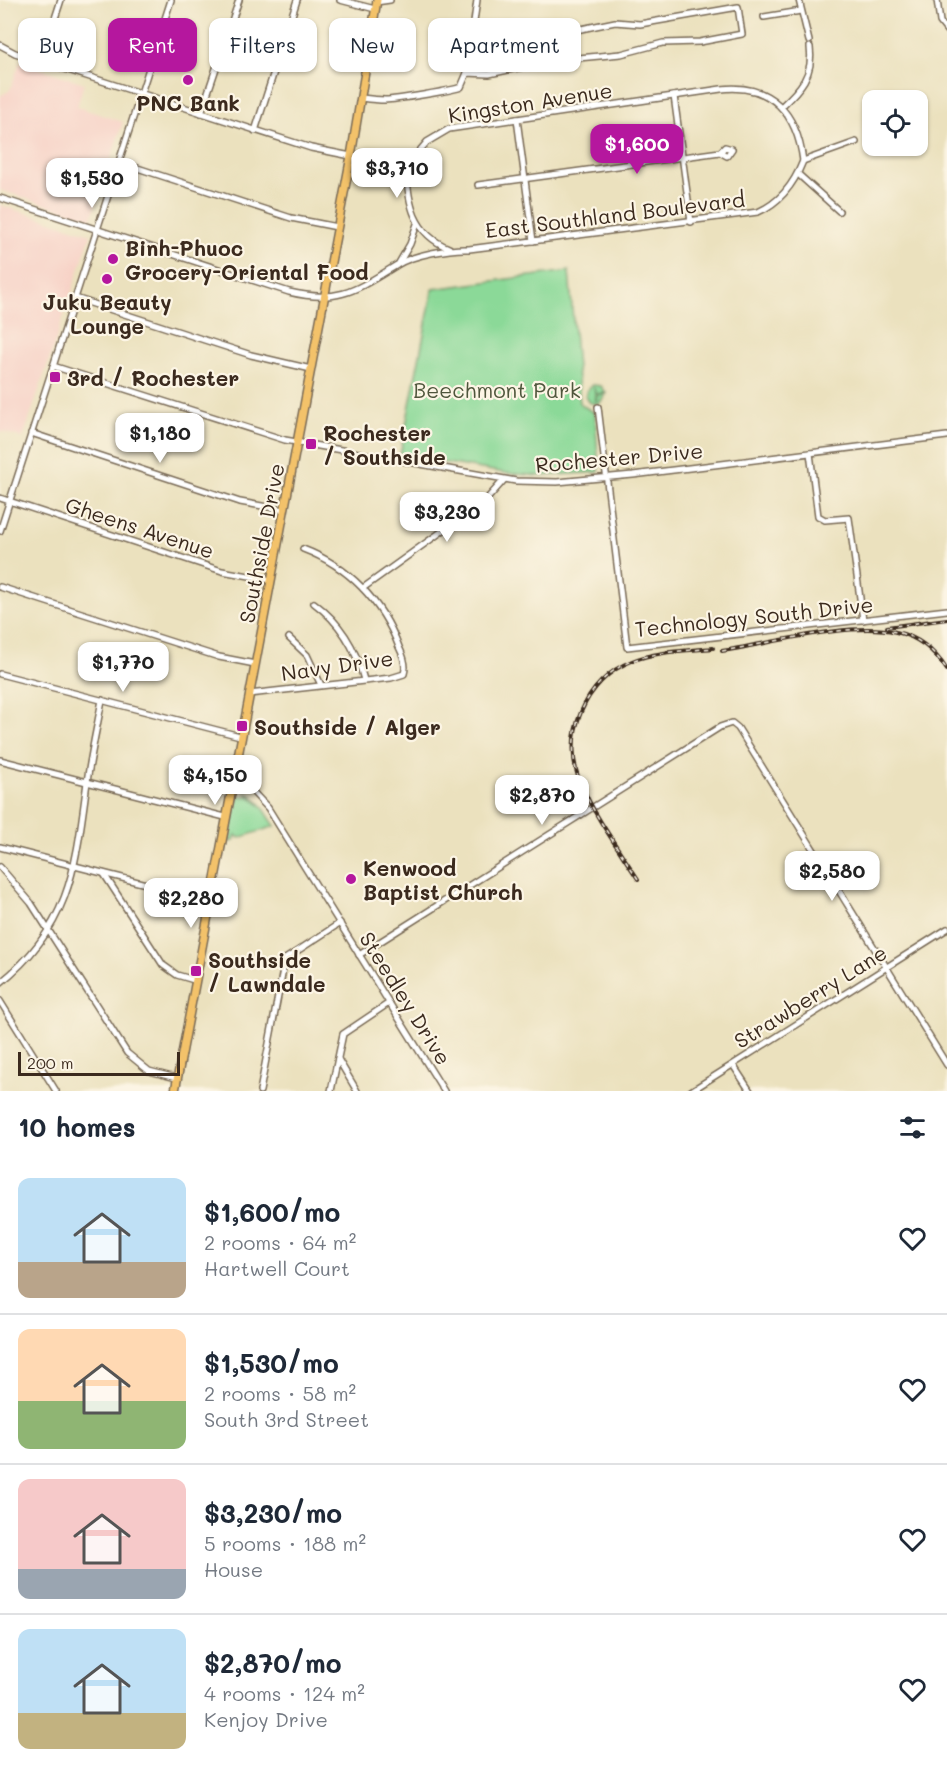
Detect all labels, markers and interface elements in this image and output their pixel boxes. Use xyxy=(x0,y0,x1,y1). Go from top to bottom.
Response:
chip: Buy xyxy=(18,18,96,72)
chip: Rent xyxy=(108,18,197,72)
chip: Filters xyxy=(209,18,317,72)
chip: New xyxy=(329,18,416,72)
chip: Apartment xyxy=(428,18,581,72)
marker: PNC Bank xyxy=(181,73,195,87)
street label: Kingston Avenue xyxy=(446,76,614,128)
place label: PNC Bank xyxy=(136,89,240,116)
map controls xyxy=(862,90,928,156)
button: locate xyxy=(862,90,928,156)
pin: $1,600 xyxy=(588,124,686,175)
text: $1,600 xyxy=(604,130,670,156)
pin: $3,710 xyxy=(348,148,446,199)
text: $3,710 xyxy=(365,154,429,180)
pin: $1,530 xyxy=(43,158,141,209)
text: $1,530 xyxy=(60,164,124,190)
street label: East Southland Boulevard xyxy=(484,185,746,243)
place label: Binh-Phuoc Grocery-Oriental Food xyxy=(125,234,368,286)
marker: Binh-Phuoc Grocery-Oriental Food xyxy=(106,252,120,266)
marker: Juku Beauty Lounge xyxy=(100,272,114,286)
place label: Juku Beauty Lounge xyxy=(42,288,172,339)
place label: 3rd / Rochester xyxy=(67,364,239,391)
marker: 3rd / Rochester xyxy=(48,370,62,384)
park label: Beechmont Park xyxy=(413,376,581,403)
pin: $1,180 xyxy=(111,413,209,464)
text: $1,180 xyxy=(129,419,191,445)
place label: Rochester / Southside xyxy=(323,419,446,470)
street label: Rochester Drive xyxy=(534,436,704,478)
marker: Rochester / Southside xyxy=(304,437,318,451)
street label: Southside Drive xyxy=(232,461,290,625)
street label: Gheens Avenue xyxy=(62,490,218,564)
pin: $3,230 xyxy=(398,492,496,543)
text: $3,230 xyxy=(414,498,480,524)
street label: Technology South Drive xyxy=(633,590,875,642)
pin: $1,770 xyxy=(74,642,172,693)
street label: Navy Drive xyxy=(279,644,395,686)
text: $1,770 xyxy=(92,648,154,674)
place label: Southside / Alger xyxy=(254,713,441,740)
marker: Southside / Alger xyxy=(235,719,249,733)
pin: $4,150 xyxy=(166,755,264,806)
text: $4,150 xyxy=(183,761,247,787)
pin: $2,870 xyxy=(493,775,591,826)
text: $2,870 xyxy=(509,781,575,807)
pin: $2,580 xyxy=(783,851,881,902)
place label: Kenwood Baptist Church xyxy=(363,854,523,905)
text: $2,580 xyxy=(799,857,865,883)
marker: Kenwood Baptist Church xyxy=(344,872,358,886)
pin: $2,280 xyxy=(142,878,240,929)
text: $2,280 xyxy=(158,884,224,910)
street label: Steedley Drive xyxy=(354,926,458,1070)
street label: Strawberry Lane xyxy=(729,938,891,1054)
place label: Southside / Lawndale xyxy=(208,946,326,997)
marker: Southside / Lawndale xyxy=(189,964,203,978)
scale bar xyxy=(18,1049,180,1076)
text: 200 m xyxy=(27,1052,74,1073)
text: 10 homes xyxy=(18,1110,136,1144)
icon: filters xyxy=(896,1111,929,1144)
text: $1,600/mo xyxy=(204,1195,340,1229)
icon: home xyxy=(66,1202,138,1274)
icon: heart xyxy=(896,1222,929,1255)
text: 2 rooms · 64 m² xyxy=(204,1229,356,1255)
text: Hartwell Court xyxy=(204,1255,350,1281)
text: $1,530/mo xyxy=(204,1346,339,1380)
icon: home xyxy=(66,1353,138,1425)
icon: heart xyxy=(896,1373,929,1406)
text: 2 rooms · 58 m² xyxy=(204,1380,356,1406)
text: South 3rd Street xyxy=(204,1406,369,1432)
text: $3,230/mo xyxy=(204,1496,342,1530)
icon: home xyxy=(66,1503,138,1575)
icon: heart xyxy=(896,1523,929,1556)
text: 5 rooms · 188 m² xyxy=(204,1530,366,1556)
text: House xyxy=(204,1556,263,1582)
text: $2,870/mo xyxy=(204,1646,342,1680)
icon: home xyxy=(66,1653,138,1725)
icon: heart xyxy=(896,1673,929,1706)
text: 4 rooms · 124 m² xyxy=(204,1680,365,1706)
text: Kenjoy Drive xyxy=(204,1706,328,1732)

